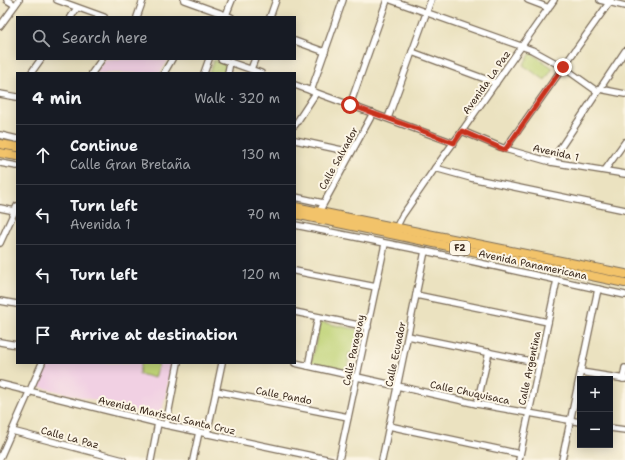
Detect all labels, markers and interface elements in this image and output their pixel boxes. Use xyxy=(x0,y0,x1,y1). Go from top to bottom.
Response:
search box xyxy=(16,16,296,60)
icon: search xyxy=(30,27,52,49)
text: Search here xyxy=(62,28,148,48)
street label: Avenida La Paz xyxy=(460,48,513,117)
route end xyxy=(554,58,572,76)
text: 4 min xyxy=(32,87,82,109)
text: Walk · 320 m xyxy=(194,90,280,107)
route start xyxy=(341,96,359,114)
street label: Calle Salvador xyxy=(316,124,361,192)
text: Continue xyxy=(70,136,138,156)
street label: Avenida 1 xyxy=(532,141,580,164)
icon: ahead xyxy=(32,144,54,166)
text: 130 m xyxy=(242,146,280,163)
text: Calle Gran Bretaña xyxy=(70,156,191,173)
text: Turn left xyxy=(70,196,138,216)
icon: left xyxy=(32,204,54,226)
text: 70 m xyxy=(246,206,280,223)
text: Avenida 1 xyxy=(70,216,131,233)
road number: F2 xyxy=(450,241,470,255)
street label: Avenida Panamericana xyxy=(477,247,589,283)
icon: left xyxy=(32,264,54,286)
text: Turn left xyxy=(70,265,138,285)
text: 120 m xyxy=(242,266,280,283)
street label: Calle Paraguay xyxy=(340,313,367,387)
street label: Calle Ecuador xyxy=(382,320,409,388)
icon: arrive xyxy=(32,324,54,346)
text: Arrive at destination xyxy=(70,325,238,345)
street label: Calle Argentina xyxy=(515,329,544,406)
map controls xyxy=(577,376,613,448)
button: + xyxy=(577,376,613,412)
street label: Calle Chuquisaca xyxy=(429,378,512,407)
street label: Calle Pando xyxy=(255,384,313,407)
street label: Avenida Mariscal Santa Cruz xyxy=(97,393,237,438)
button: − xyxy=(577,412,613,448)
street label: Calle La Paz xyxy=(39,423,100,451)

